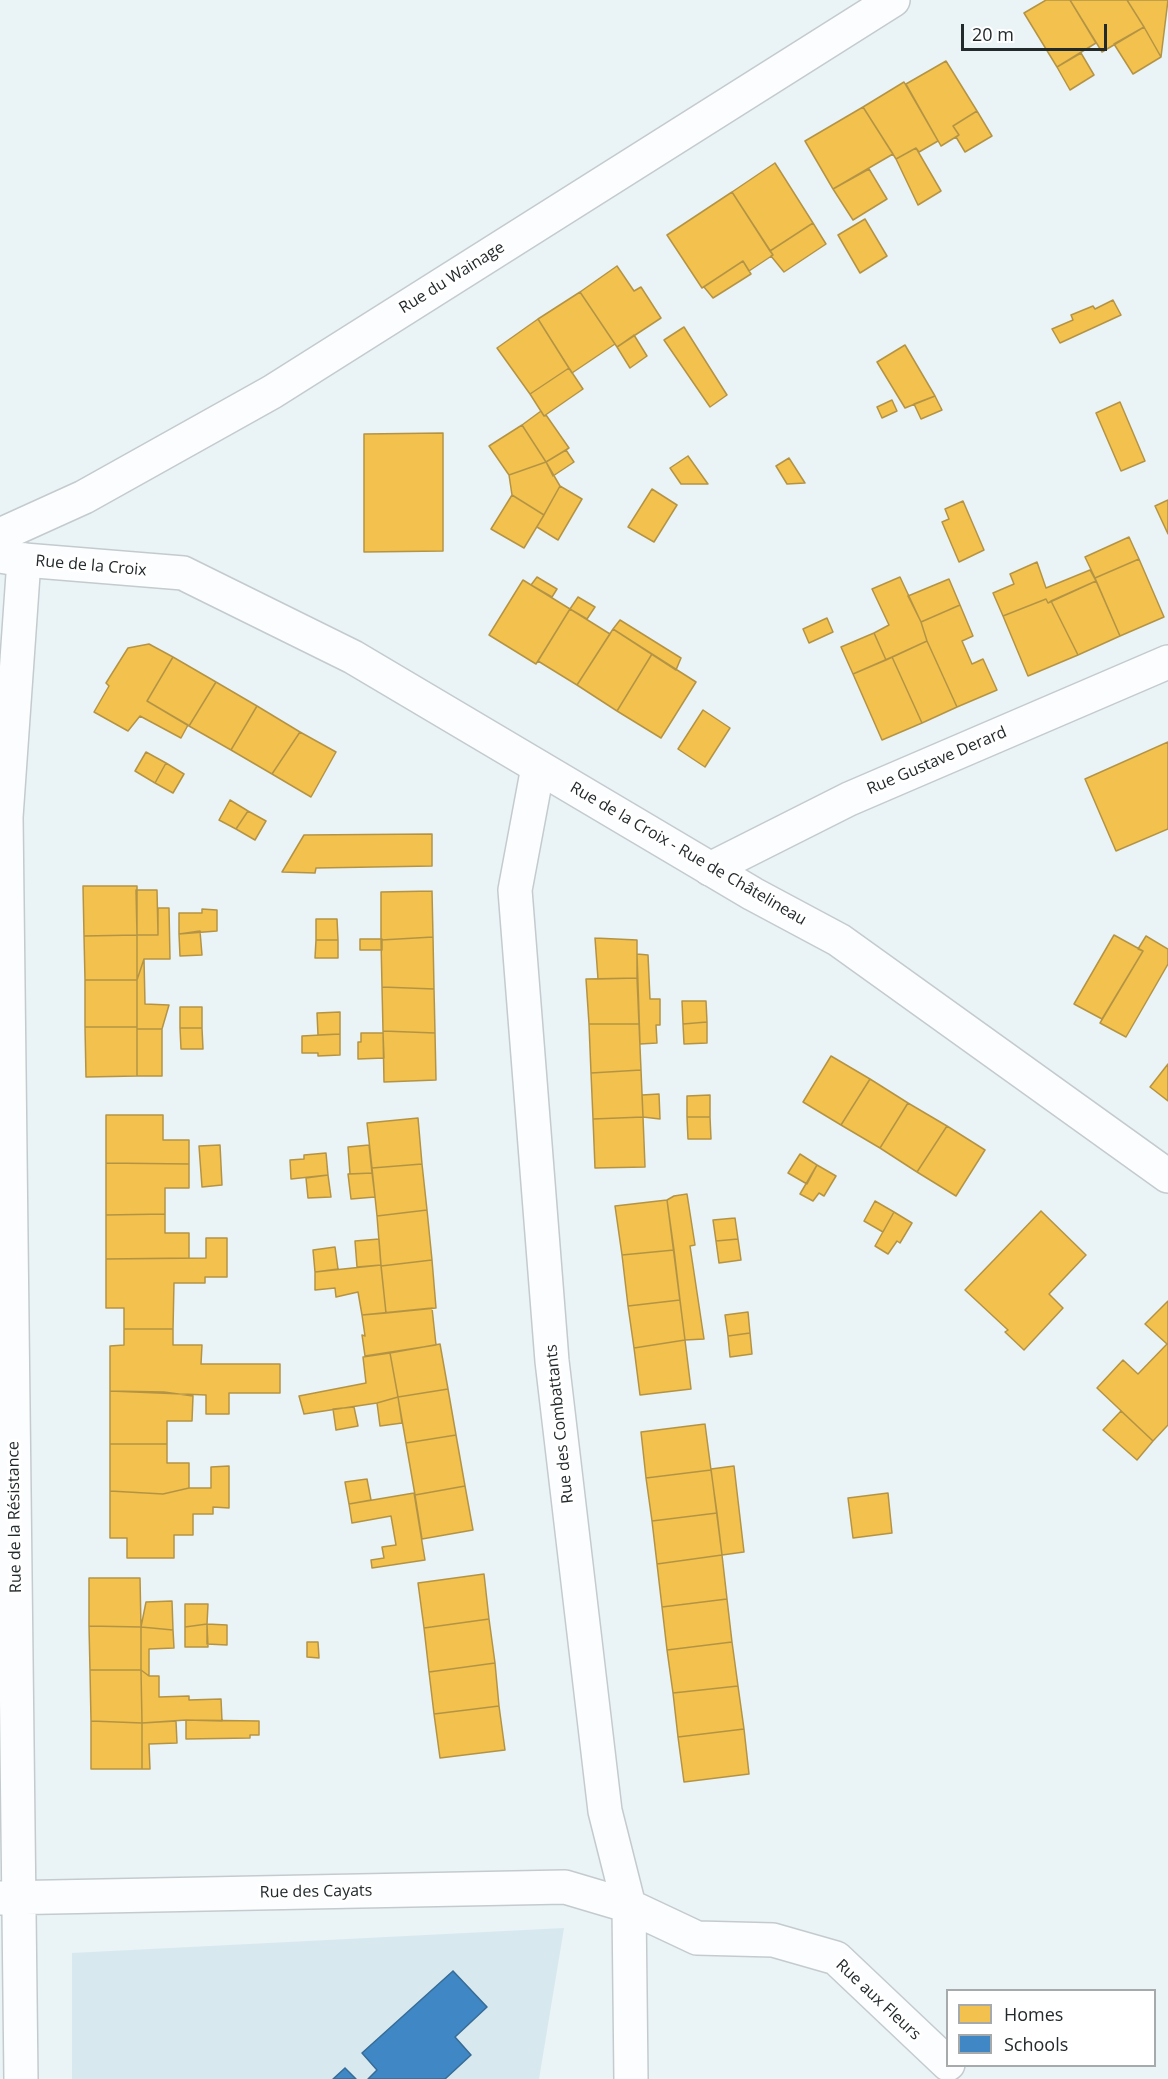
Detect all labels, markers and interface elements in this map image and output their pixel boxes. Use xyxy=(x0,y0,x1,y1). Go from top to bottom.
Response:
scale bar xyxy=(964,12,1110,50)
text: 20 m xyxy=(972,22,1014,46)
street label: Rue du Wainage xyxy=(396,238,508,318)
street label: Rue de la Croix xyxy=(35,552,147,580)
street label: Rue Gustave Derard xyxy=(864,723,1010,799)
street label: Rue de la Croix - Rue de Châtelineau xyxy=(566,778,810,930)
street label: Rue des Combattants xyxy=(542,1343,578,1505)
street label: Rue de la Résistance xyxy=(4,1441,26,1593)
street label: Rue des Cayats xyxy=(260,1881,372,1903)
street label: Rue aux Fleurs xyxy=(831,1956,925,2044)
legend xyxy=(946,1989,1156,2067)
text: Homes xyxy=(1004,2002,1063,2026)
text: Schools xyxy=(1004,2032,1068,2056)

